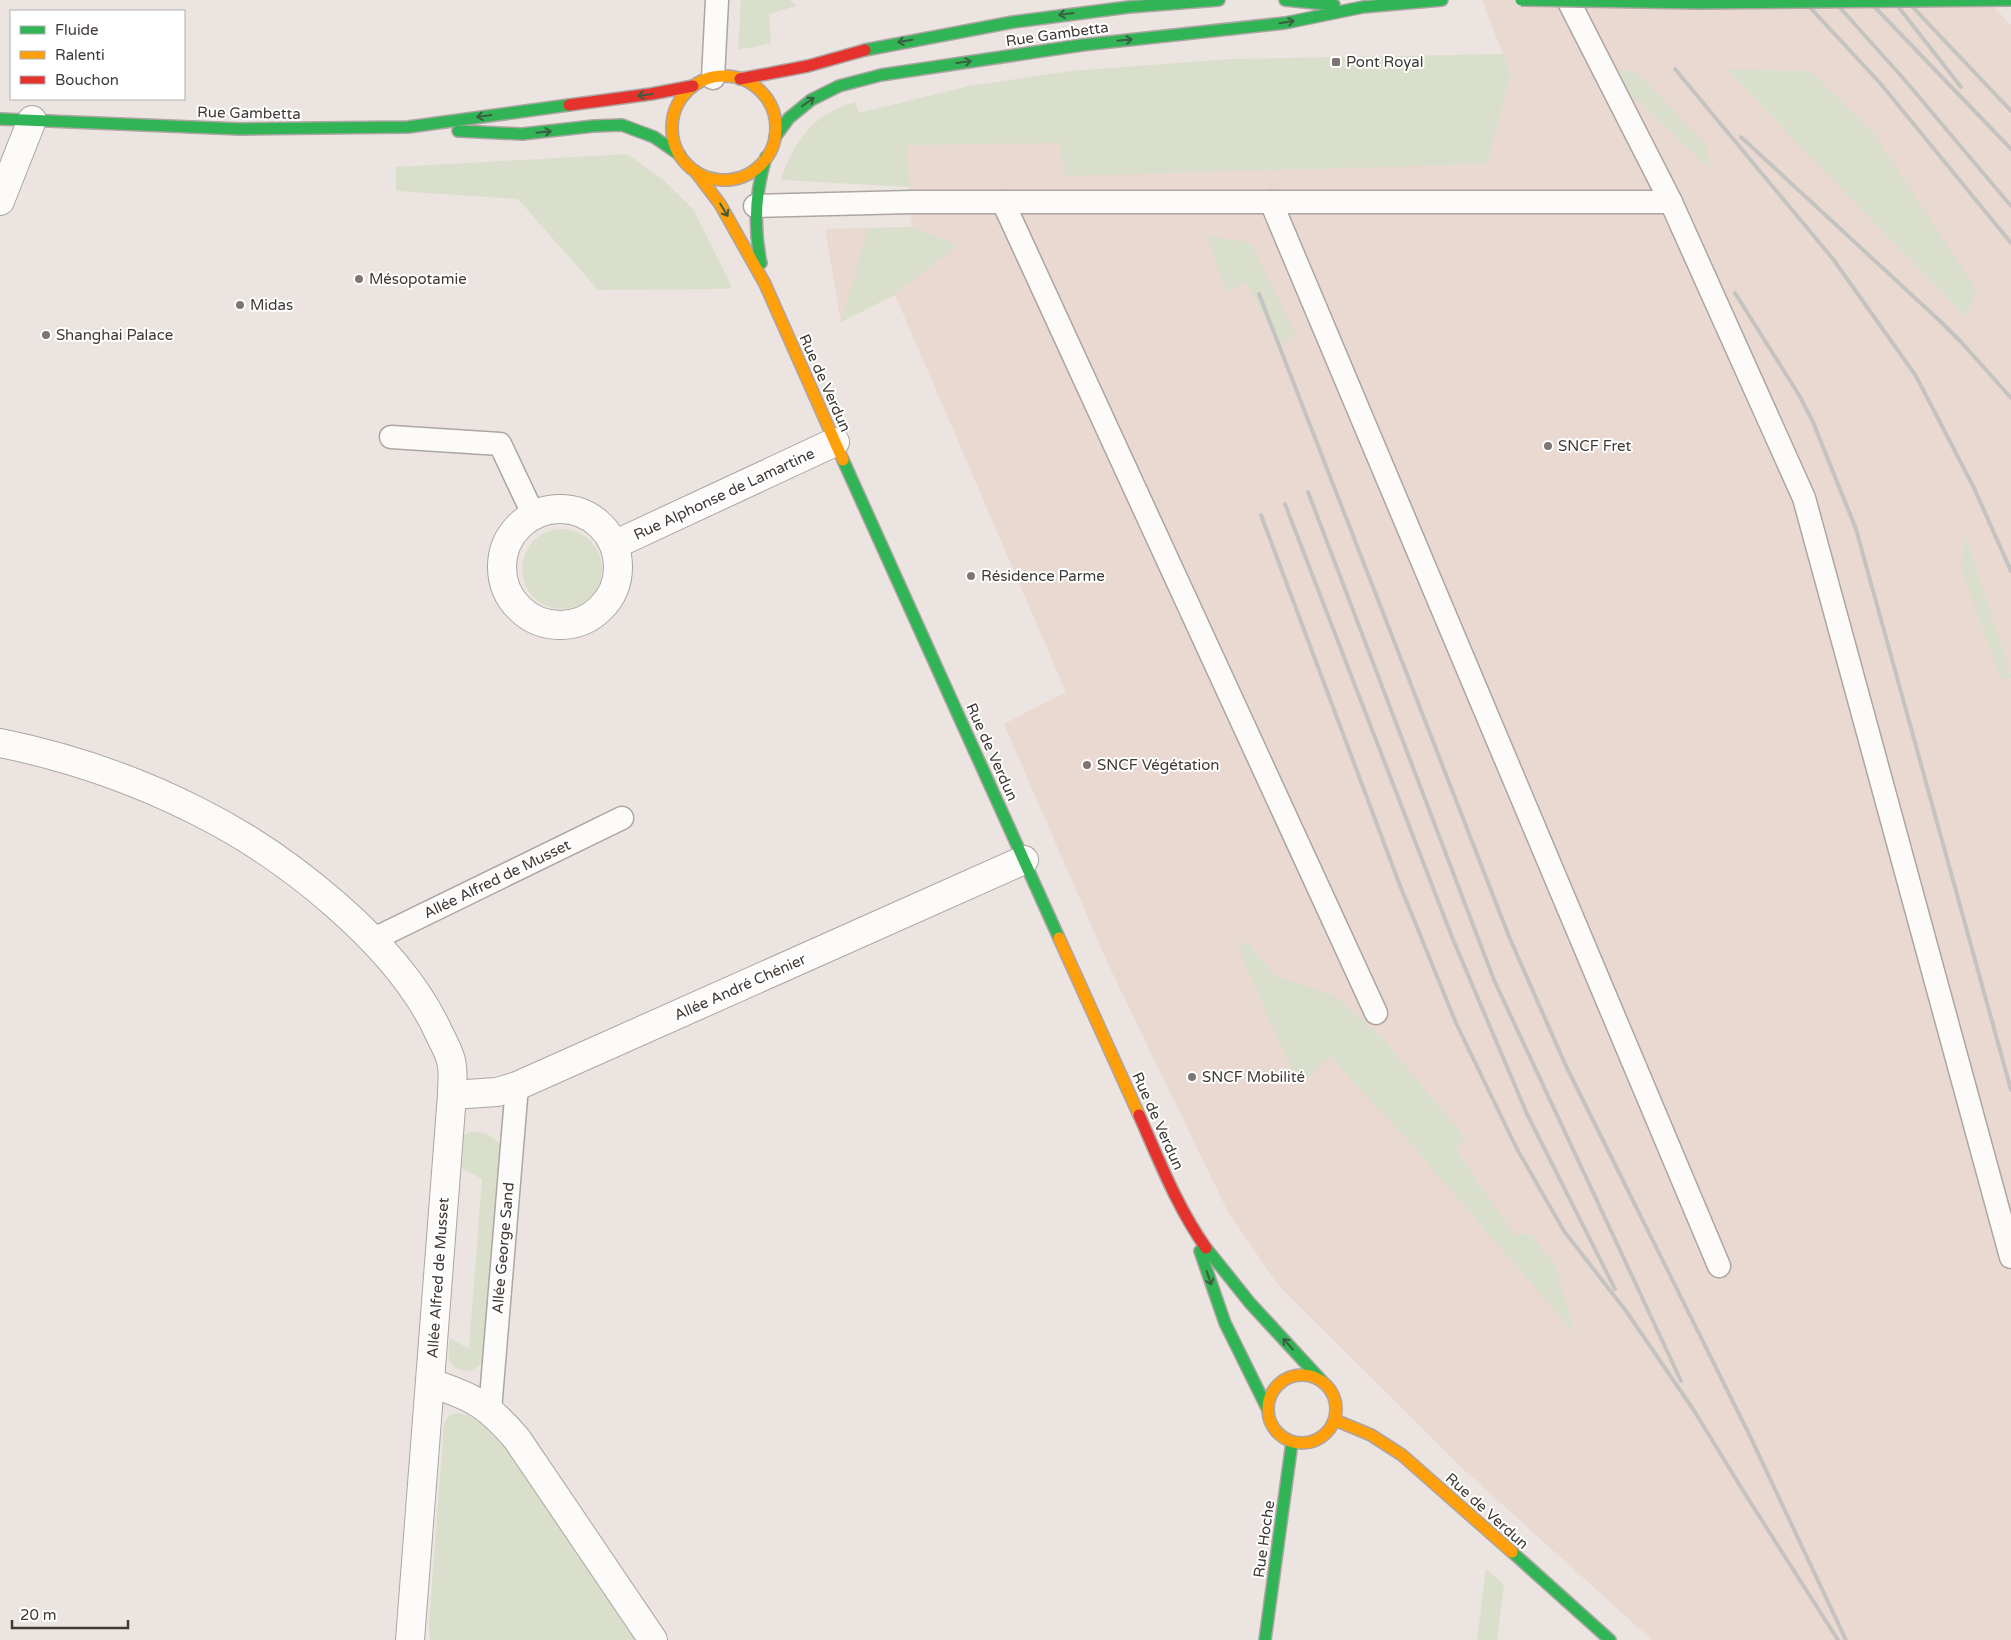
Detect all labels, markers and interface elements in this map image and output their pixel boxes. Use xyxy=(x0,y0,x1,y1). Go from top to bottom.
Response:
legend xyxy=(10,10,185,100)
one-way arrow xyxy=(1058,10,1074,20)
one-way arrow xyxy=(1278,17,1294,27)
street label: Rue Gambetta xyxy=(1004,18,1110,50)
text: Fluide xyxy=(55,21,99,39)
one-way arrow xyxy=(1117,35,1133,45)
one-way arrow xyxy=(898,37,914,47)
text: Ralenti xyxy=(55,46,105,64)
place label: Pont Royal xyxy=(1346,53,1423,71)
one-way arrow xyxy=(956,56,972,66)
marker: Pont Royal xyxy=(1330,56,1342,68)
text: Bouchon xyxy=(55,71,119,89)
one-way arrow xyxy=(638,90,654,100)
one-way arrow xyxy=(801,97,815,107)
street label: Rue Gambetta xyxy=(197,103,301,123)
one-way arrow xyxy=(477,111,493,121)
one-way arrow xyxy=(535,127,551,137)
one-way arrow xyxy=(719,202,729,216)
place label: Mésopotamie xyxy=(369,270,467,288)
marker: Mésopotamie xyxy=(353,273,365,285)
place label: Midas xyxy=(250,296,293,314)
marker: Midas xyxy=(234,299,246,311)
place label: Shanghai Palace xyxy=(56,326,173,344)
marker: Shanghai Palace xyxy=(40,329,52,341)
street label: Rue de Verdun xyxy=(795,331,855,435)
place label: SNCF Fret xyxy=(1558,437,1631,455)
marker: SNCF Fret xyxy=(1542,440,1554,452)
street label: Rue Alphonse de Lamartine xyxy=(631,444,817,544)
place label: Résidence Parme xyxy=(981,567,1105,585)
marker: Résidence Parme xyxy=(965,570,977,582)
street label: Rue de Verdun xyxy=(962,700,1022,804)
place label: SNCF Végétation xyxy=(1097,756,1219,774)
marker: SNCF Végétation xyxy=(1081,759,1093,771)
street label: Allée Alfred de Musset xyxy=(421,835,574,922)
street label: Allée André Chénier xyxy=(671,950,809,1024)
place label: SNCF Mobilité xyxy=(1202,1068,1305,1086)
street label: Rue de Verdun xyxy=(1128,1069,1188,1173)
marker: SNCF Mobilité xyxy=(1186,1071,1198,1083)
street label: Allée George Sand xyxy=(488,1181,518,1315)
street label: Allée Alfred de Musset xyxy=(423,1197,453,1359)
one-way arrow xyxy=(1204,1269,1214,1285)
one-way arrow xyxy=(1282,1338,1294,1350)
street label: Rue de Verdun xyxy=(1442,1469,1532,1553)
street label: Rue Hoche xyxy=(1250,1499,1278,1579)
scale bar xyxy=(12,1598,129,1630)
text: 20 m xyxy=(20,1606,57,1624)

